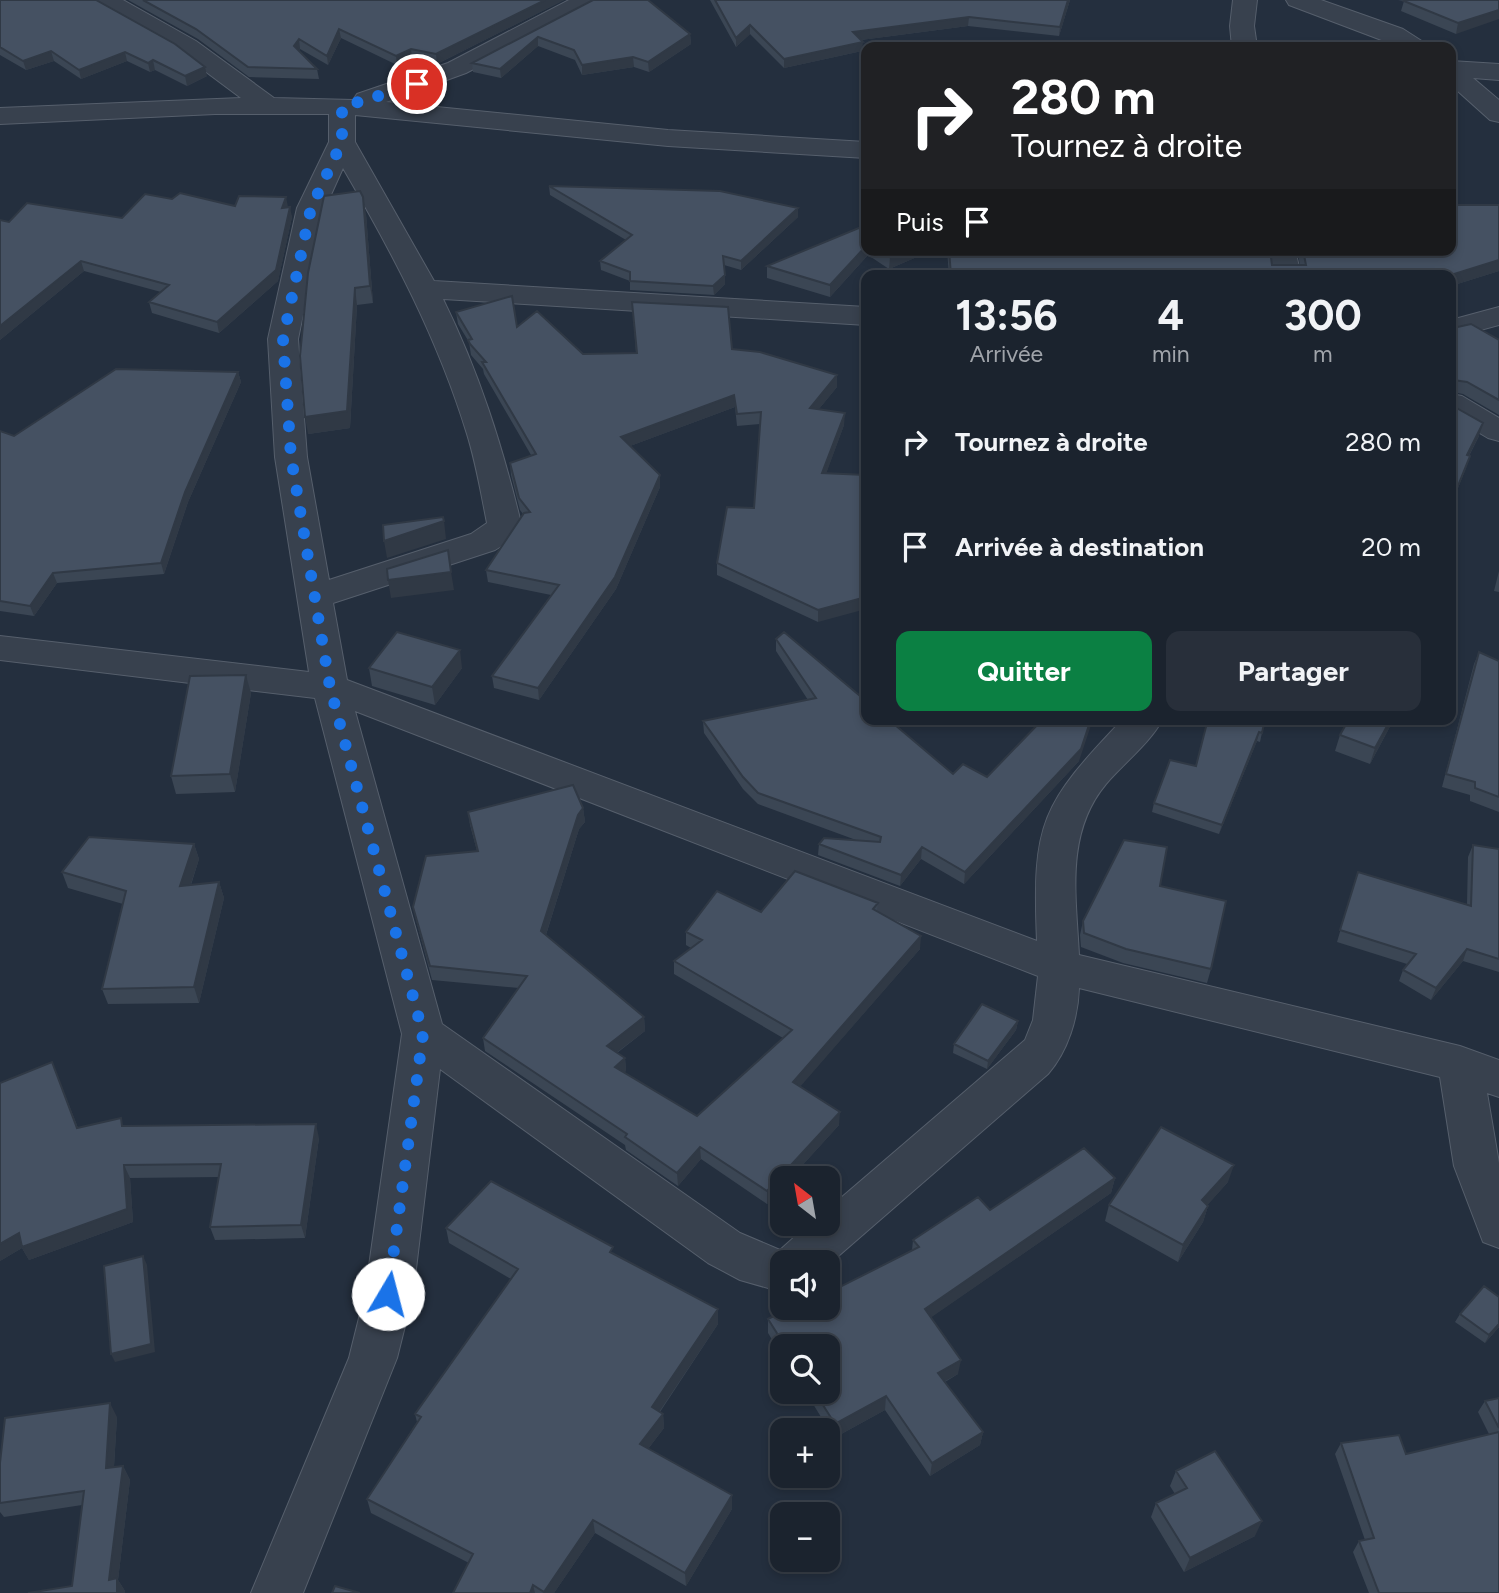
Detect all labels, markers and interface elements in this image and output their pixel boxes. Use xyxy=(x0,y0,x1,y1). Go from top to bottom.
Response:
pin xyxy=(387,54,447,114)
icon: arrive xyxy=(398,65,436,103)
text: 280 m xyxy=(1011,67,1156,126)
icon: right xyxy=(896,70,987,161)
text: Tournez à droite xyxy=(1011,127,1242,165)
icon: arrive xyxy=(958,203,996,241)
text: Puis xyxy=(896,206,944,238)
text: 13:56 xyxy=(955,290,1058,341)
text: 4 xyxy=(1158,290,1184,341)
text: 300 xyxy=(1284,290,1362,341)
text: Arrivée xyxy=(970,340,1043,368)
text: min xyxy=(1152,340,1190,368)
text: m xyxy=(1313,340,1333,368)
icon: right xyxy=(896,423,934,461)
text: Tournez à droite xyxy=(955,426,1148,458)
text: 280 m xyxy=(1345,426,1421,458)
icon: arrive xyxy=(896,528,934,566)
text: Arrivée à destination xyxy=(955,531,1204,563)
text: 20 m xyxy=(1361,531,1421,563)
button: Quitter xyxy=(896,631,1152,711)
button: Partager xyxy=(1166,631,1421,711)
north arrow xyxy=(770,1166,840,1236)
map controls xyxy=(770,1166,840,1572)
button: sound xyxy=(770,1250,840,1320)
position arrow xyxy=(351,1257,425,1331)
button: search xyxy=(770,1334,840,1404)
button: + xyxy=(770,1418,840,1488)
button: − xyxy=(770,1502,840,1572)

